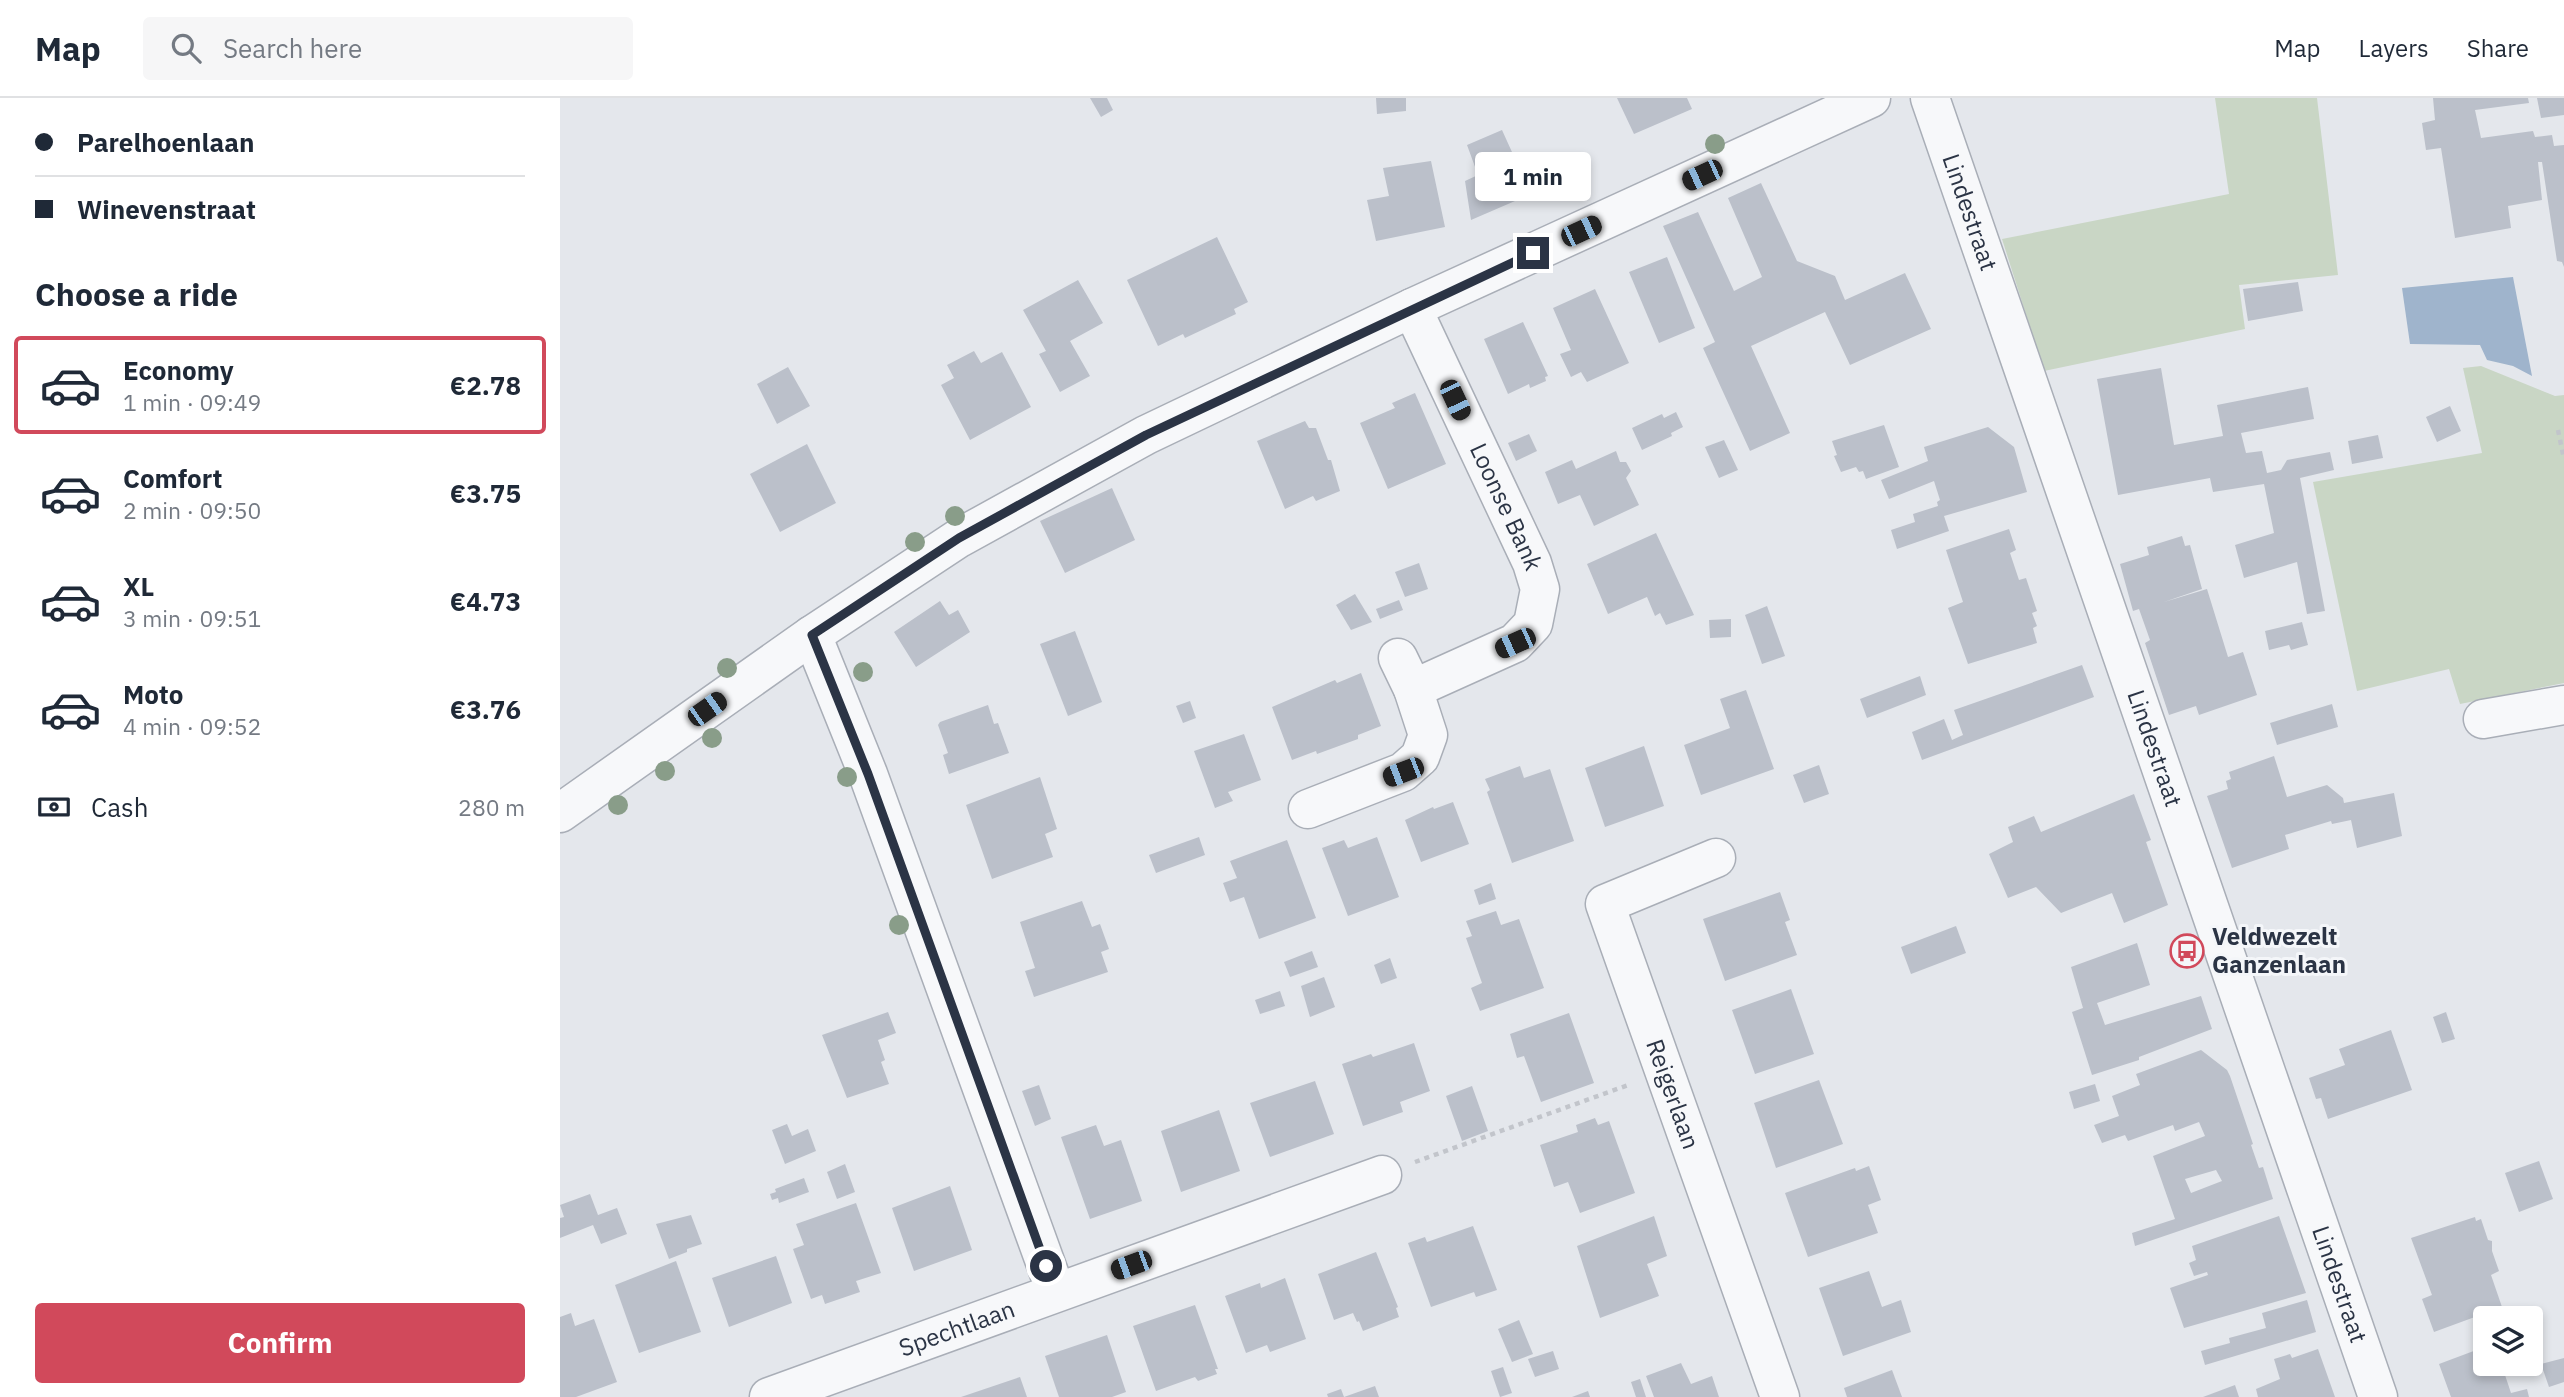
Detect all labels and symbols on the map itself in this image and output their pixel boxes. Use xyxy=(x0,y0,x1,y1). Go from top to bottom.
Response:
street label: Lindestraat xyxy=(1935,149,2005,275)
callout: 1 min xyxy=(1475,152,1591,200)
car xyxy=(1679,157,1726,193)
car xyxy=(1558,213,1605,249)
route end xyxy=(1517,237,1549,269)
car xyxy=(1437,377,1474,423)
street label: Loonse Bank xyxy=(1463,438,1550,574)
car xyxy=(1492,625,1539,661)
street label: Lindestraat xyxy=(2120,685,2190,811)
car xyxy=(684,688,731,730)
car xyxy=(1380,755,1427,789)
place label: Veldwezelt Ganzenlaan xyxy=(2212,920,2346,980)
bus stop icon: Veldwezelt Ganzenlaan xyxy=(2168,932,2206,970)
street label: Reigerlaan xyxy=(1639,1035,1708,1153)
street label: Lindestraat xyxy=(2305,1221,2375,1347)
car xyxy=(1108,1248,1155,1282)
route start xyxy=(1030,1250,1062,1282)
street label: Spechtlaan xyxy=(894,1292,1019,1364)

